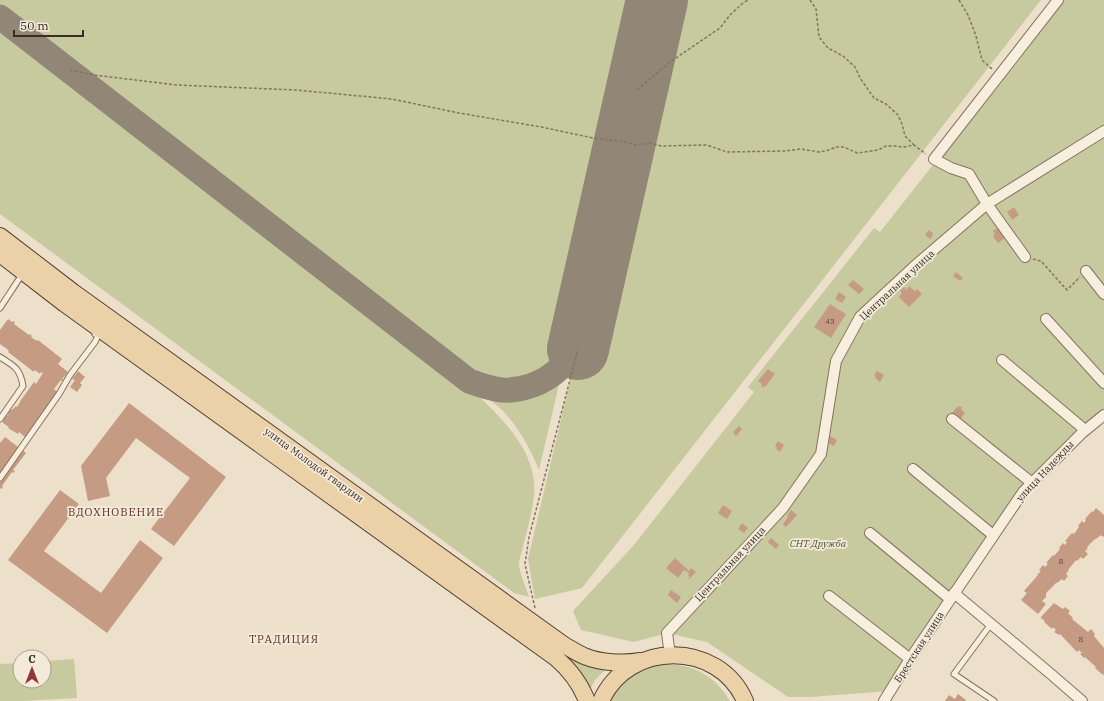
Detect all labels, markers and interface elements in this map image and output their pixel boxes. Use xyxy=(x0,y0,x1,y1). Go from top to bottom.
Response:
scale bar xyxy=(14,12,83,38)
text: 50 m xyxy=(20,18,49,33)
street label: Центральная улица xyxy=(857,247,938,323)
house number: 43 xyxy=(825,316,835,326)
street label: улица Молодой гвардии xyxy=(262,425,367,506)
street label: улица Надежды xyxy=(1013,438,1077,504)
district label: ВДОХНОВЕНИЕ xyxy=(68,505,164,519)
street label: Центральная улица xyxy=(692,523,768,604)
park label: СНТ Дружба xyxy=(790,537,847,550)
house number: 8 xyxy=(1059,556,1064,566)
street label: Брестская улица xyxy=(891,609,947,685)
district label: ТРАДИЦИЯ xyxy=(249,632,319,646)
house number: 8 xyxy=(1079,634,1084,644)
north arrow xyxy=(12,649,52,689)
text: С xyxy=(28,652,36,666)

